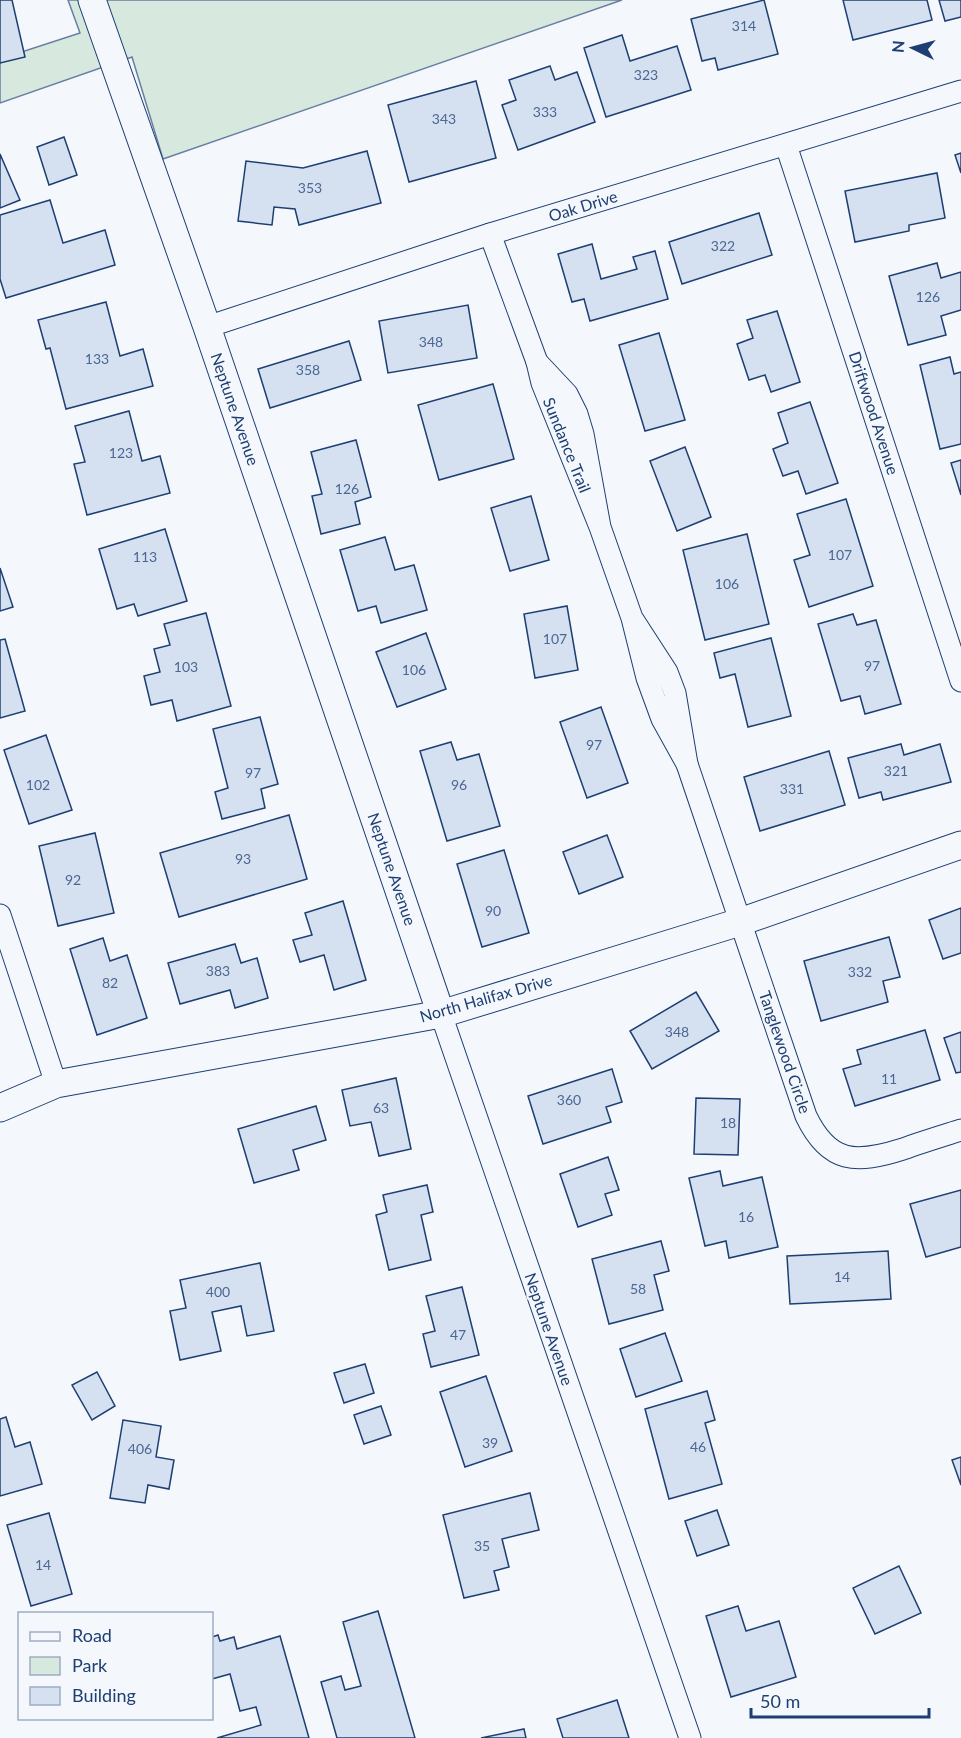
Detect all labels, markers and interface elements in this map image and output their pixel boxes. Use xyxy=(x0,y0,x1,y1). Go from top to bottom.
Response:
house number: 314 xyxy=(732,17,756,34)
north arrow xyxy=(883,18,943,78)
text: N xyxy=(888,40,908,54)
house number: 323 xyxy=(634,66,658,83)
house number: 333 xyxy=(533,103,557,120)
house number: 343 xyxy=(432,110,456,127)
house number: 353 xyxy=(298,179,322,196)
street label: Oak Drive xyxy=(546,186,620,225)
house number: 322 xyxy=(711,237,735,254)
house number: 126 xyxy=(916,288,940,305)
house number: 348 xyxy=(419,333,443,350)
street label: Driftwood Avenue xyxy=(846,349,903,477)
house number: 133 xyxy=(85,350,109,367)
street label: Neptune Avenue xyxy=(207,350,264,468)
house number: 358 xyxy=(296,361,320,378)
street label: Sundance Trail xyxy=(540,395,595,495)
house number: 123 xyxy=(109,444,133,461)
house number: 126 xyxy=(335,480,359,497)
house number: 107 xyxy=(828,546,852,563)
house number: 113 xyxy=(133,548,157,565)
house number: 106 xyxy=(715,575,739,592)
house number: 107 xyxy=(543,630,567,647)
house number: 97 xyxy=(864,657,880,674)
house number: 103 xyxy=(174,658,198,675)
house number: 106 xyxy=(402,661,426,678)
house number: 97 xyxy=(586,736,602,753)
house number: 321 xyxy=(884,762,908,779)
house number: 97 xyxy=(245,764,261,781)
house number: 102 xyxy=(26,776,50,793)
house number: 96 xyxy=(451,776,467,793)
house number: 331 xyxy=(780,780,804,797)
street label: Neptune Avenue xyxy=(364,810,421,928)
house number: 93 xyxy=(235,850,251,867)
house number: 92 xyxy=(65,871,81,888)
house number: 90 xyxy=(485,902,501,919)
house number: 383 xyxy=(206,962,230,979)
house number: 332 xyxy=(848,963,872,980)
street label: North Halifax Drive xyxy=(417,970,554,1026)
house number: 82 xyxy=(102,974,118,991)
street label: Tanglewood Circle xyxy=(756,988,815,1116)
house number: 348 xyxy=(665,1023,689,1040)
house number: 11 xyxy=(881,1070,897,1087)
house number: 360 xyxy=(557,1091,581,1108)
house number: 63 xyxy=(373,1099,389,1116)
house number: 18 xyxy=(720,1114,736,1131)
house number: 16 xyxy=(738,1208,754,1225)
house number: 14 xyxy=(834,1268,850,1285)
street label: Neptune Avenue xyxy=(521,1270,578,1388)
house number: 58 xyxy=(630,1280,646,1297)
house number: 400 xyxy=(206,1283,230,1300)
house number: 47 xyxy=(450,1326,466,1343)
house number: 39 xyxy=(482,1434,498,1451)
house number: 46 xyxy=(690,1438,706,1455)
house number: 406 xyxy=(128,1440,152,1457)
house number: 35 xyxy=(474,1537,490,1554)
house number: 14 xyxy=(35,1556,51,1573)
legend xyxy=(18,1612,213,1720)
text: Road xyxy=(72,1624,112,1646)
text: Park xyxy=(72,1654,108,1676)
scale bar xyxy=(751,1681,930,1719)
text: Building xyxy=(72,1684,136,1706)
text: 50 m xyxy=(760,1690,800,1712)

